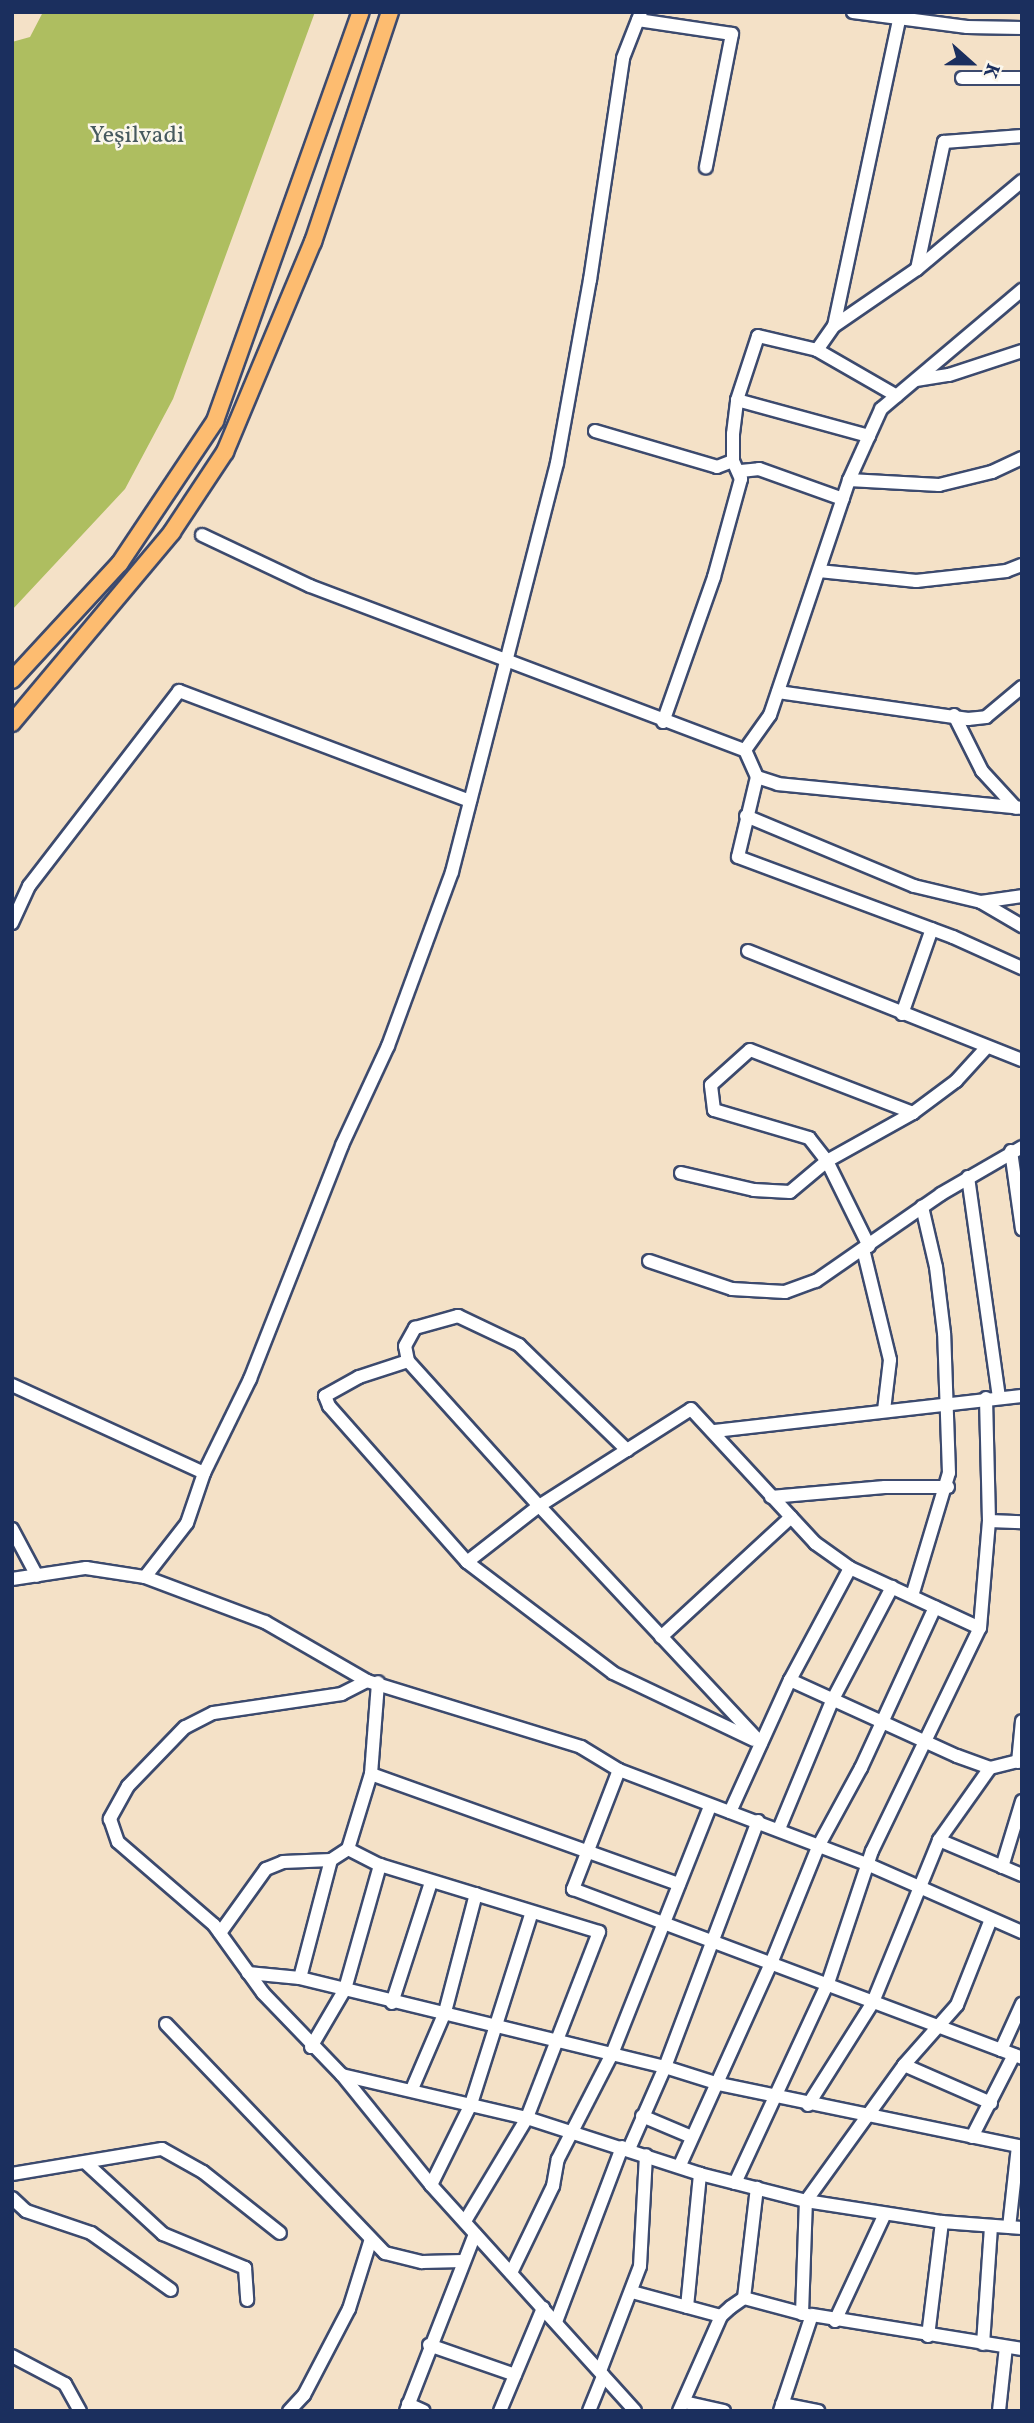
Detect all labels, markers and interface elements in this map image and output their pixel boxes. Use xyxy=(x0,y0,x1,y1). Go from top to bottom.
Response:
north arrow xyxy=(936,28,1006,98)
text: K xyxy=(976,59,1005,82)
park label: Yeşilvadi xyxy=(90,123,184,151)

